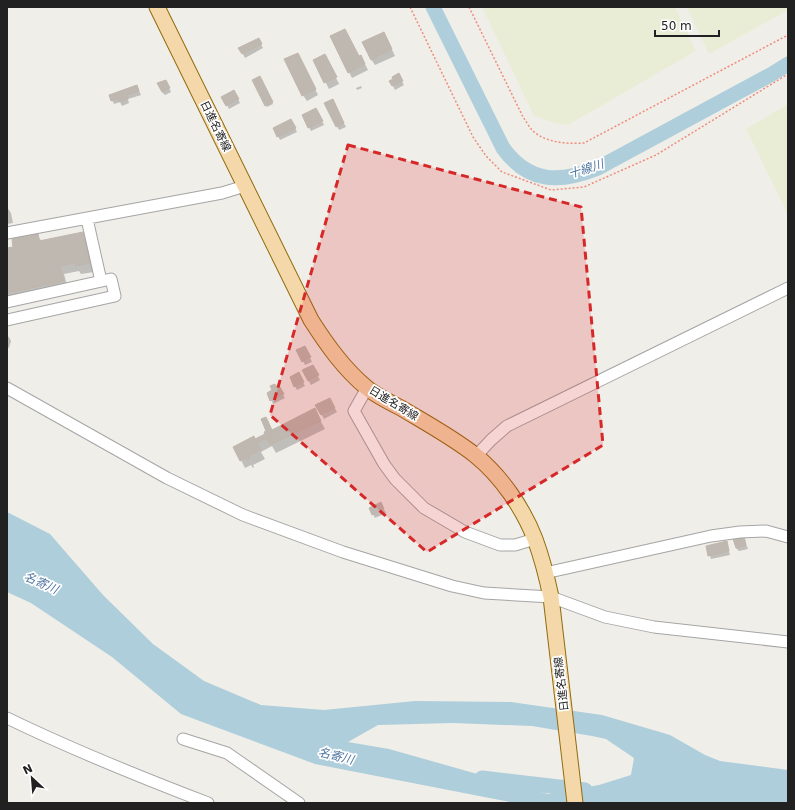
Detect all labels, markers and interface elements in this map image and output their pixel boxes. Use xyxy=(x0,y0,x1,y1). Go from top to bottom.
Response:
scale bar xyxy=(655,12,719,38)
text: 50 m xyxy=(661,19,692,33)
street label: 日進名寄線 xyxy=(198,99,233,154)
water label: 十線川 xyxy=(567,156,607,181)
street label: 日進名寄線 xyxy=(367,384,421,423)
water label: 名寄川 xyxy=(22,569,62,598)
street label: 日進名寄線 xyxy=(552,656,571,712)
water label: 名寄川 xyxy=(317,745,357,768)
north arrow xyxy=(12,758,52,798)
text: N xyxy=(21,762,35,777)

